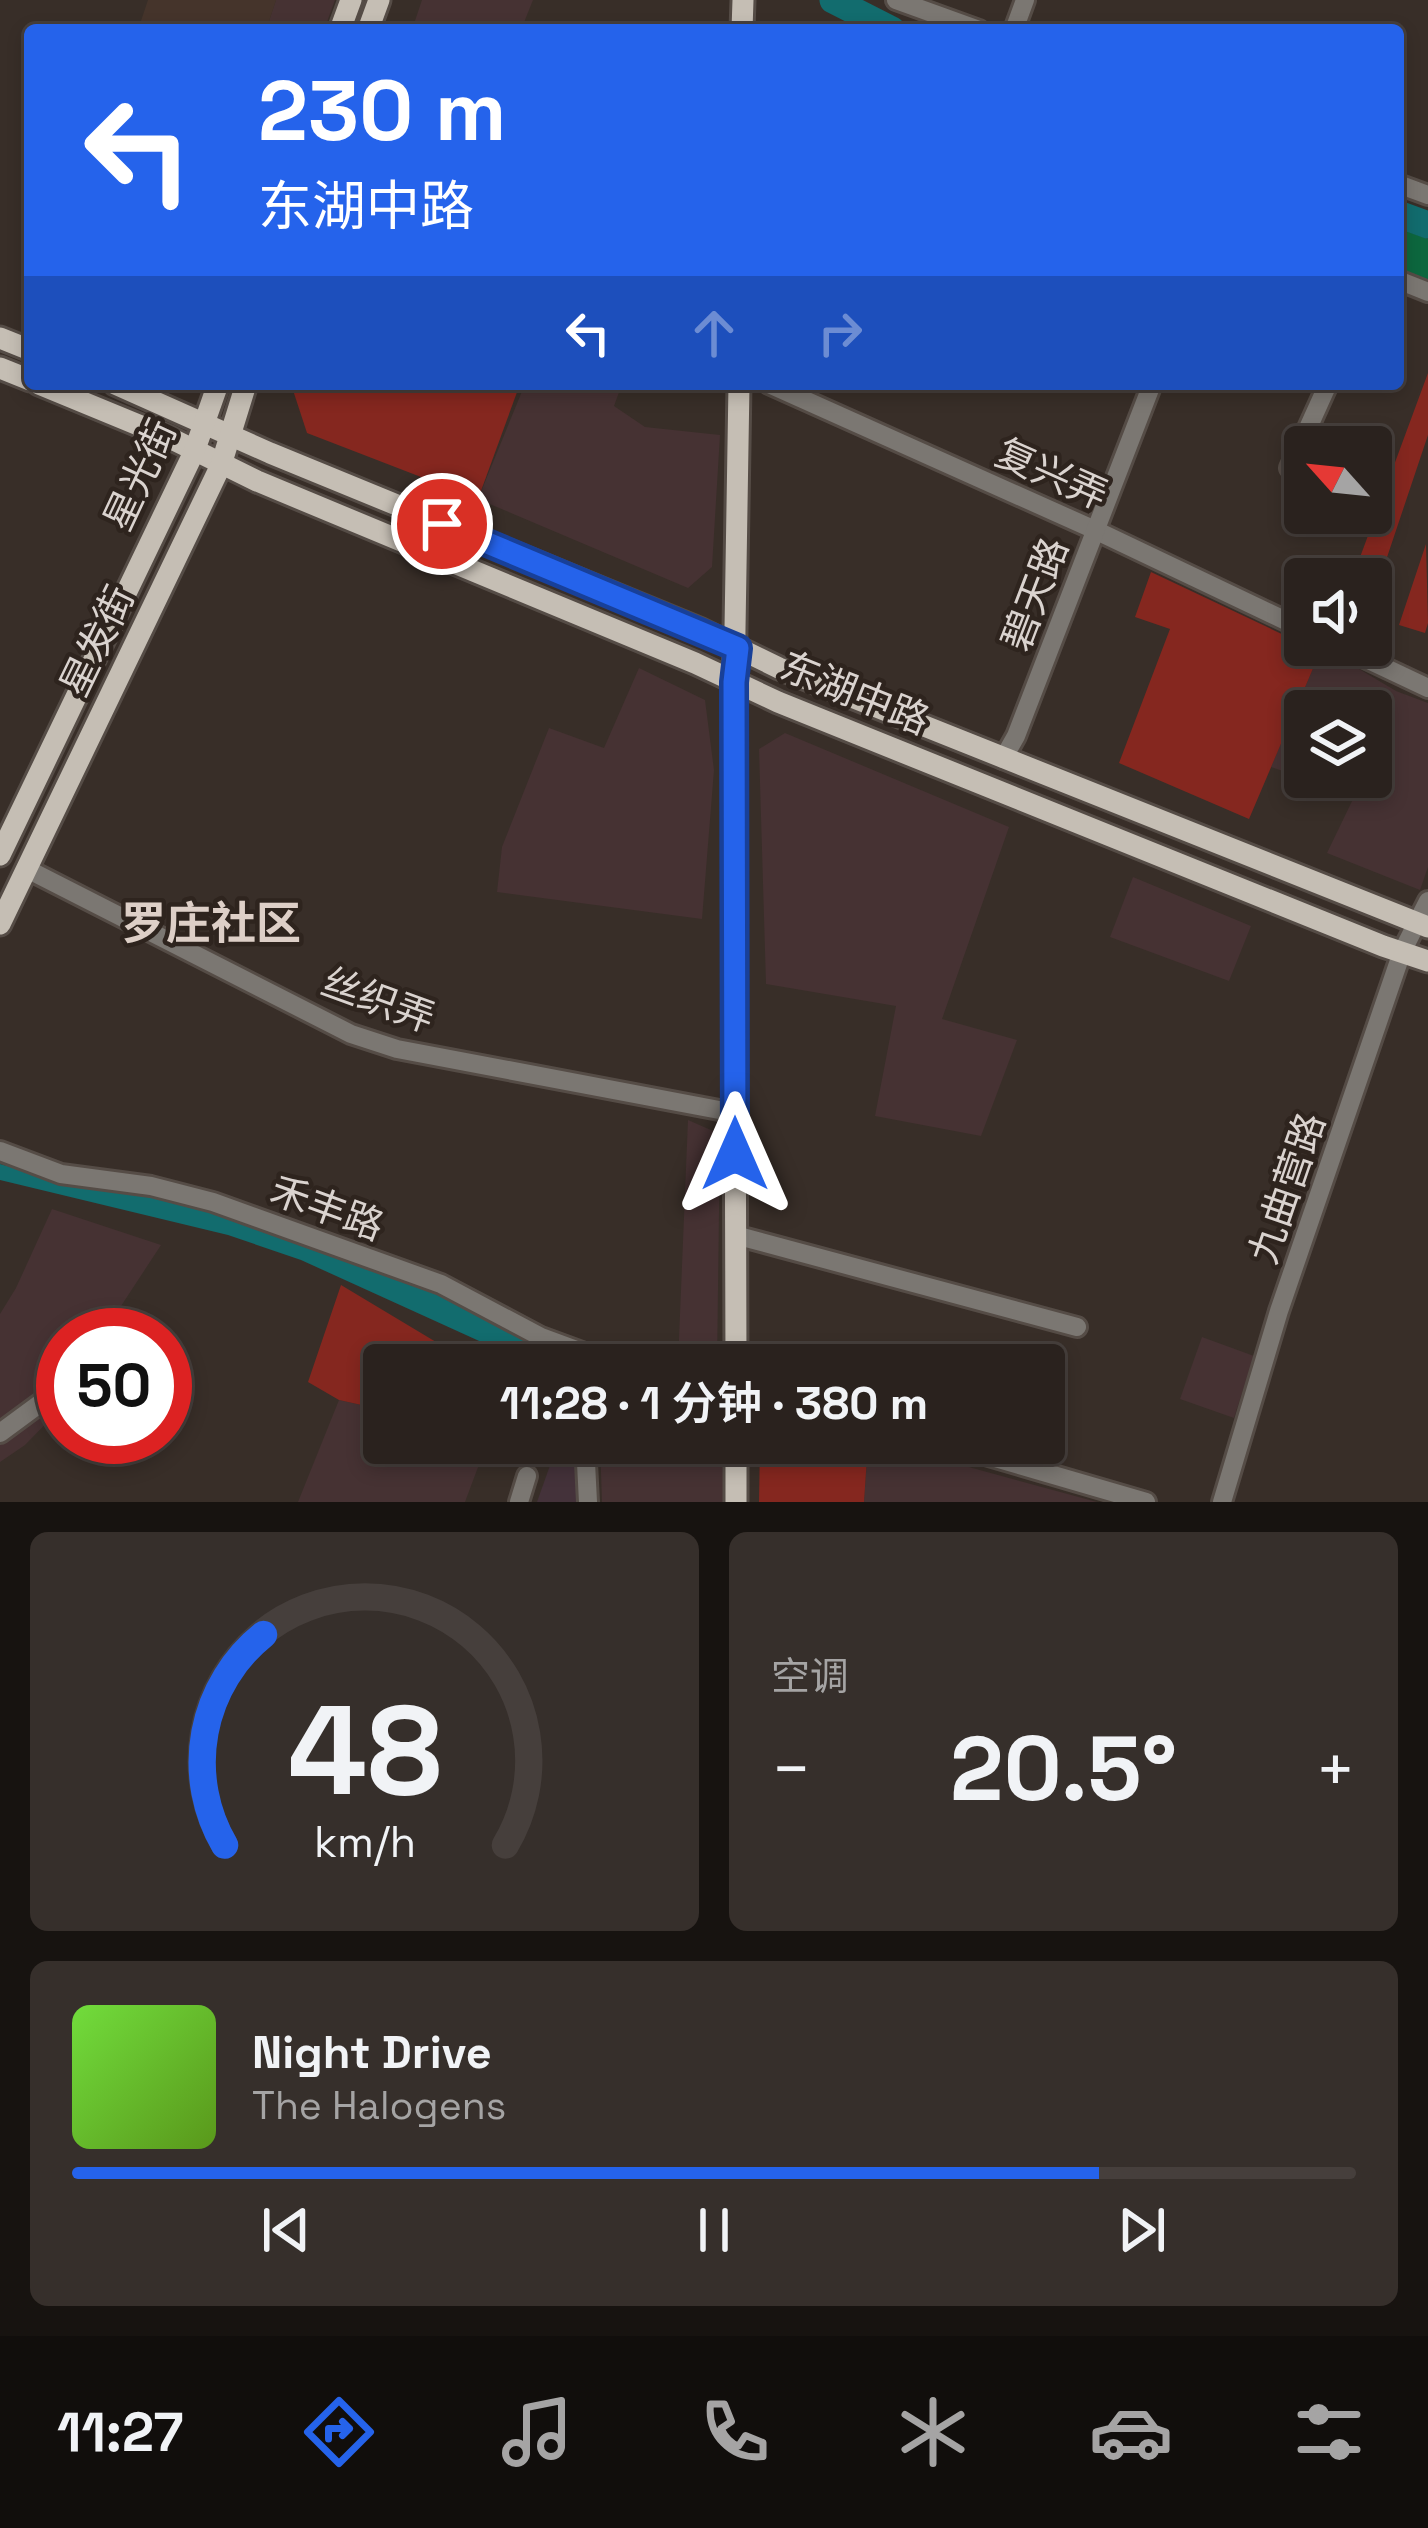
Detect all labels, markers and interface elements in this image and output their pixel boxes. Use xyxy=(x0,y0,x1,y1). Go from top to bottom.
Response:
text: 230 m xyxy=(258,57,506,165)
icon: left xyxy=(60,72,216,228)
text: 东湖中路 xyxy=(258,172,474,241)
icon: left xyxy=(555,300,621,366)
icon: ahead xyxy=(681,300,747,366)
icon: right xyxy=(807,300,873,366)
street label: 星光街 xyxy=(93,412,187,538)
north arrow xyxy=(1284,426,1392,534)
map controls xyxy=(1284,426,1392,798)
street label: 复兴弄 xyxy=(989,428,1115,520)
pin xyxy=(391,473,493,575)
icon: arrive xyxy=(409,491,475,557)
street label: 碧天路 xyxy=(991,531,1079,657)
button: sound xyxy=(1284,558,1392,666)
street label: 星发街 xyxy=(49,578,145,704)
street label: 东湖中路 xyxy=(773,641,937,745)
button: layers xyxy=(1284,690,1392,798)
district label: 罗庄社区 xyxy=(121,895,301,952)
street label: 丝织弄 xyxy=(315,957,441,1043)
position arrow xyxy=(672,1091,798,1217)
street label: 九曲营路 xyxy=(1238,1106,1336,1270)
street label: 禾丰路 xyxy=(264,1165,390,1251)
speed limit sign: 50 xyxy=(36,1308,192,1464)
text: 11:28 · 1 分钟 · 380 m xyxy=(500,1375,928,1432)
text: 空调 xyxy=(771,1652,849,1701)
text: 48 xyxy=(287,1671,442,1830)
text: 20.5° xyxy=(950,1711,1177,1826)
text: − xyxy=(771,1727,812,1811)
text: + xyxy=(1315,1727,1356,1811)
text: km/h xyxy=(313,1814,416,1869)
text: Night Drive xyxy=(252,2024,492,2081)
text: The Halogens xyxy=(252,2081,506,2130)
icon: previous xyxy=(253,2197,319,2263)
icon: pause xyxy=(681,2197,747,2263)
icon: next xyxy=(1109,2197,1175,2263)
icon: directions xyxy=(297,2390,381,2474)
icon: music xyxy=(495,2390,579,2474)
icon: phone xyxy=(693,2390,777,2474)
icon: climate xyxy=(891,2390,975,2474)
icon: car xyxy=(1089,2390,1173,2474)
icon: filters xyxy=(1287,2390,1371,2474)
text: 11:27 xyxy=(57,2398,183,2467)

